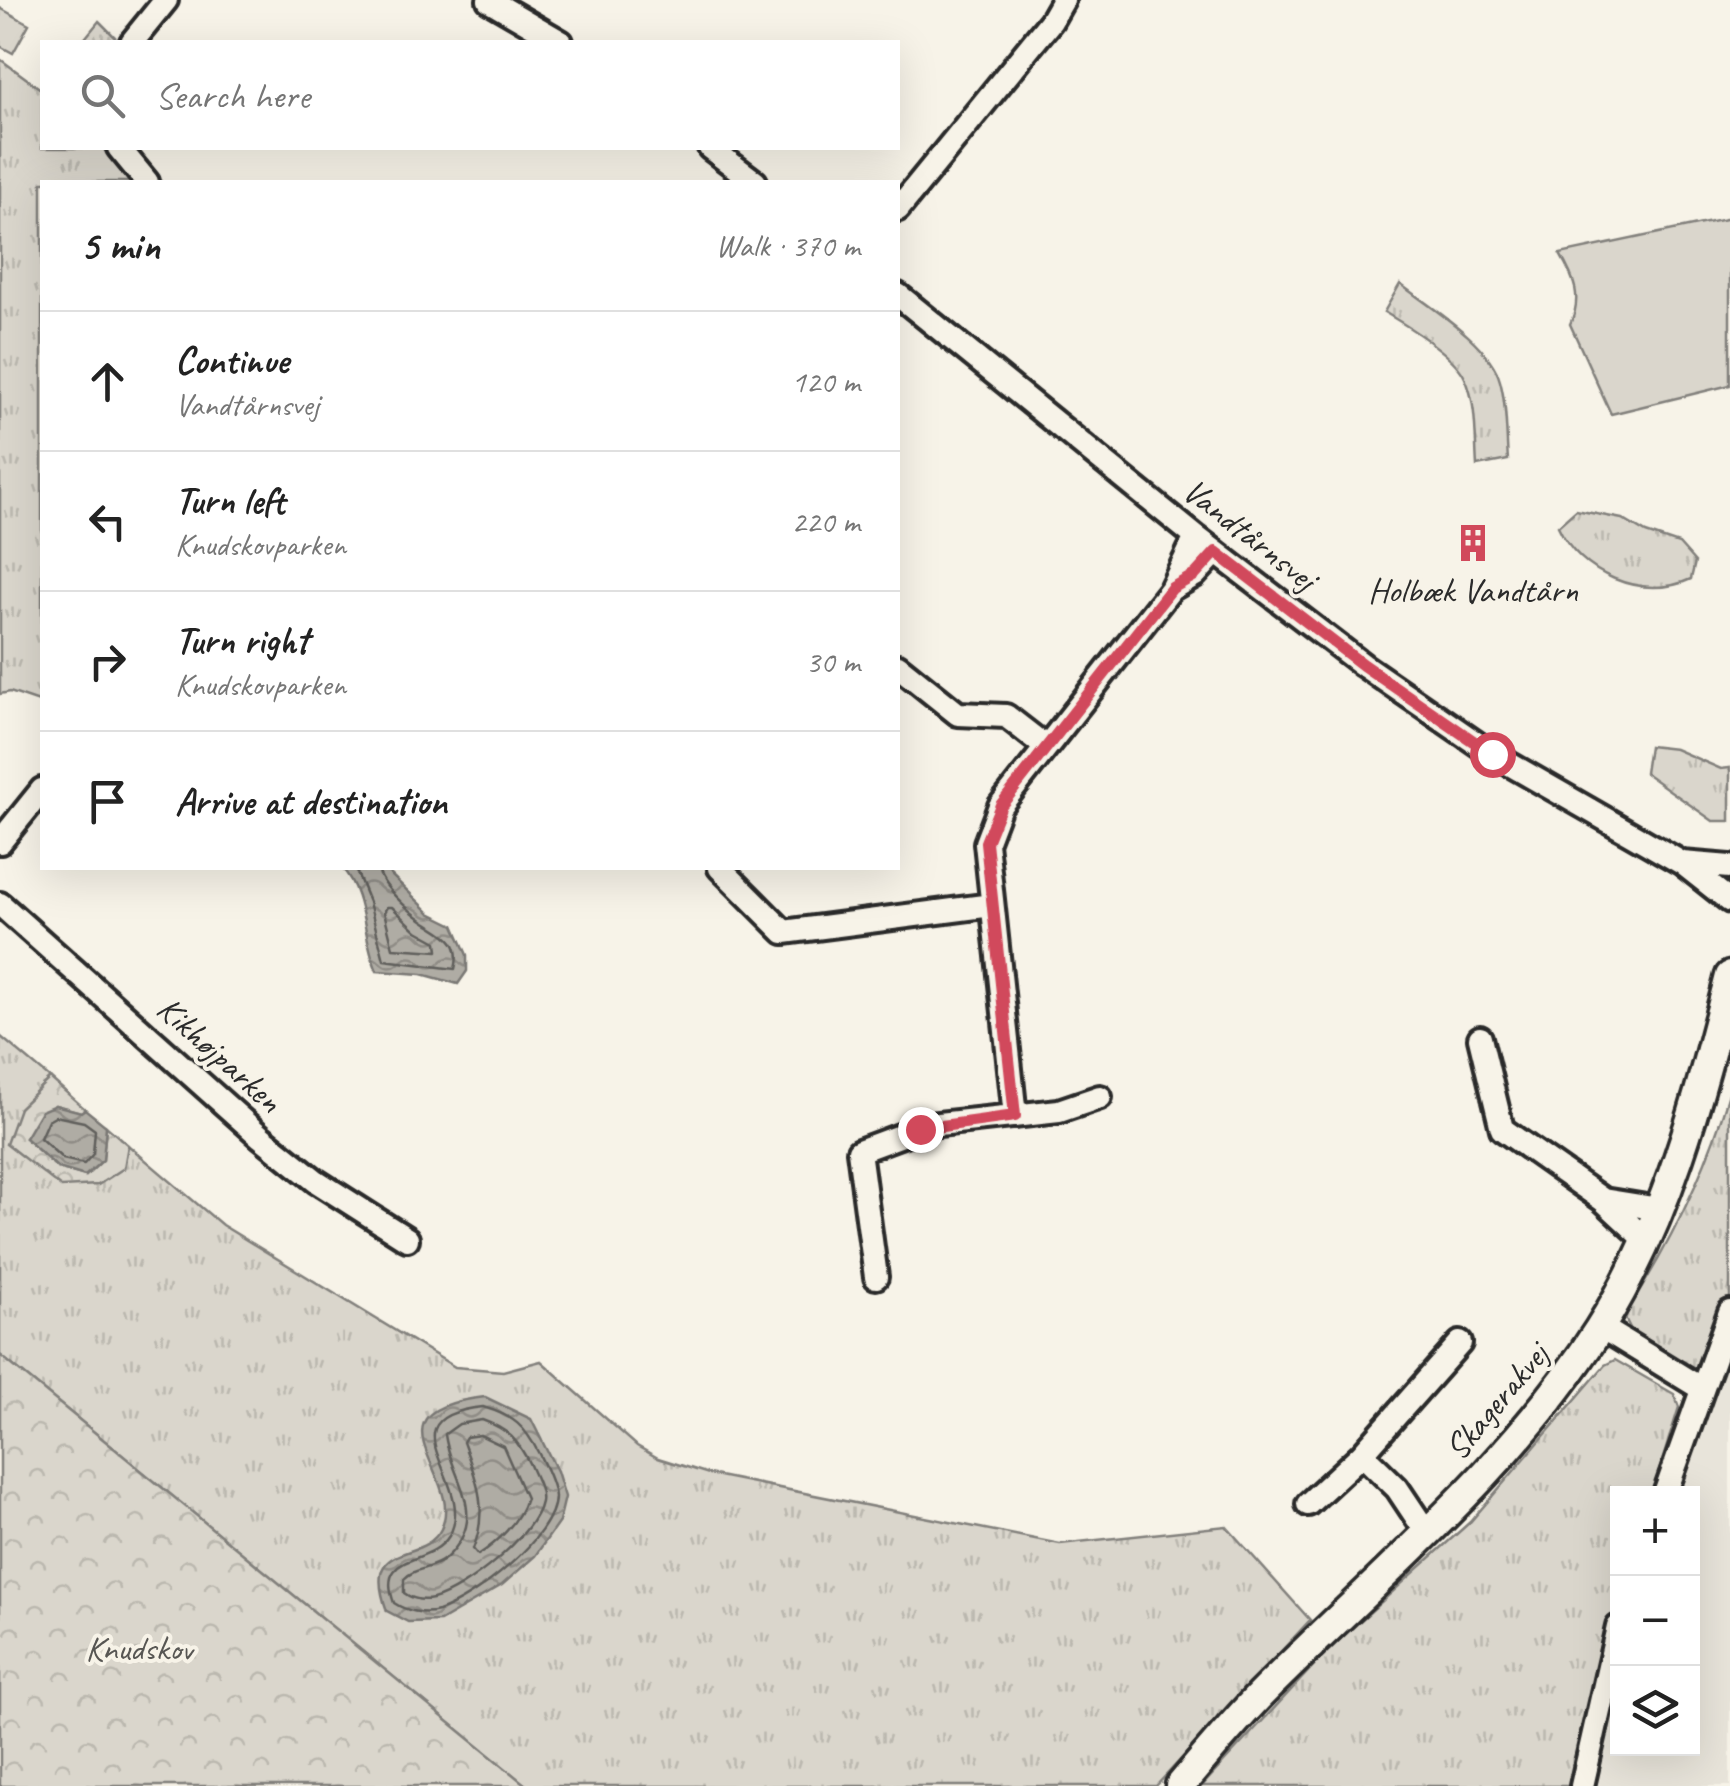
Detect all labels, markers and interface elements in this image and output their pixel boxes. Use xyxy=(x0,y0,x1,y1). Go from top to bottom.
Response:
search box xyxy=(40,40,900,150)
icon: search xyxy=(75,68,130,123)
text: Search here xyxy=(155,72,310,119)
text: 5 min xyxy=(80,219,160,272)
text: Walk · 370 m xyxy=(716,225,860,266)
text: Continue xyxy=(175,337,289,384)
icon: ahead xyxy=(80,354,135,409)
text: 120 m xyxy=(791,361,860,402)
text: Vandtårnsvej xyxy=(175,384,319,425)
street label: Vandtårnsvej xyxy=(1174,468,1329,604)
text: Turn left xyxy=(175,477,285,524)
icon: left xyxy=(80,494,135,549)
text: 220 m xyxy=(791,501,860,542)
building icon: Holbæk Vandtårn xyxy=(1452,522,1494,564)
text: Knudskovparken xyxy=(175,524,346,565)
place label: Holbæk Vandtårn xyxy=(1368,568,1578,613)
text: Turn right xyxy=(175,617,309,664)
icon: right xyxy=(80,634,135,689)
text: 30 m xyxy=(806,641,860,682)
text: Knudskovparken xyxy=(175,664,346,705)
route start xyxy=(1470,732,1516,778)
icon: arrive xyxy=(80,774,135,829)
text: Arrive at destination xyxy=(175,778,447,825)
street label: Kikhøjparken xyxy=(148,986,292,1123)
route end xyxy=(898,1107,944,1153)
street label: Skagerakvej xyxy=(1434,1331,1561,1469)
map controls xyxy=(1610,1486,1700,1756)
button: + xyxy=(1610,1486,1700,1576)
button: − xyxy=(1610,1576,1700,1666)
park label: Knudskov xyxy=(86,1626,195,1671)
button: layers xyxy=(1610,1666,1700,1756)

